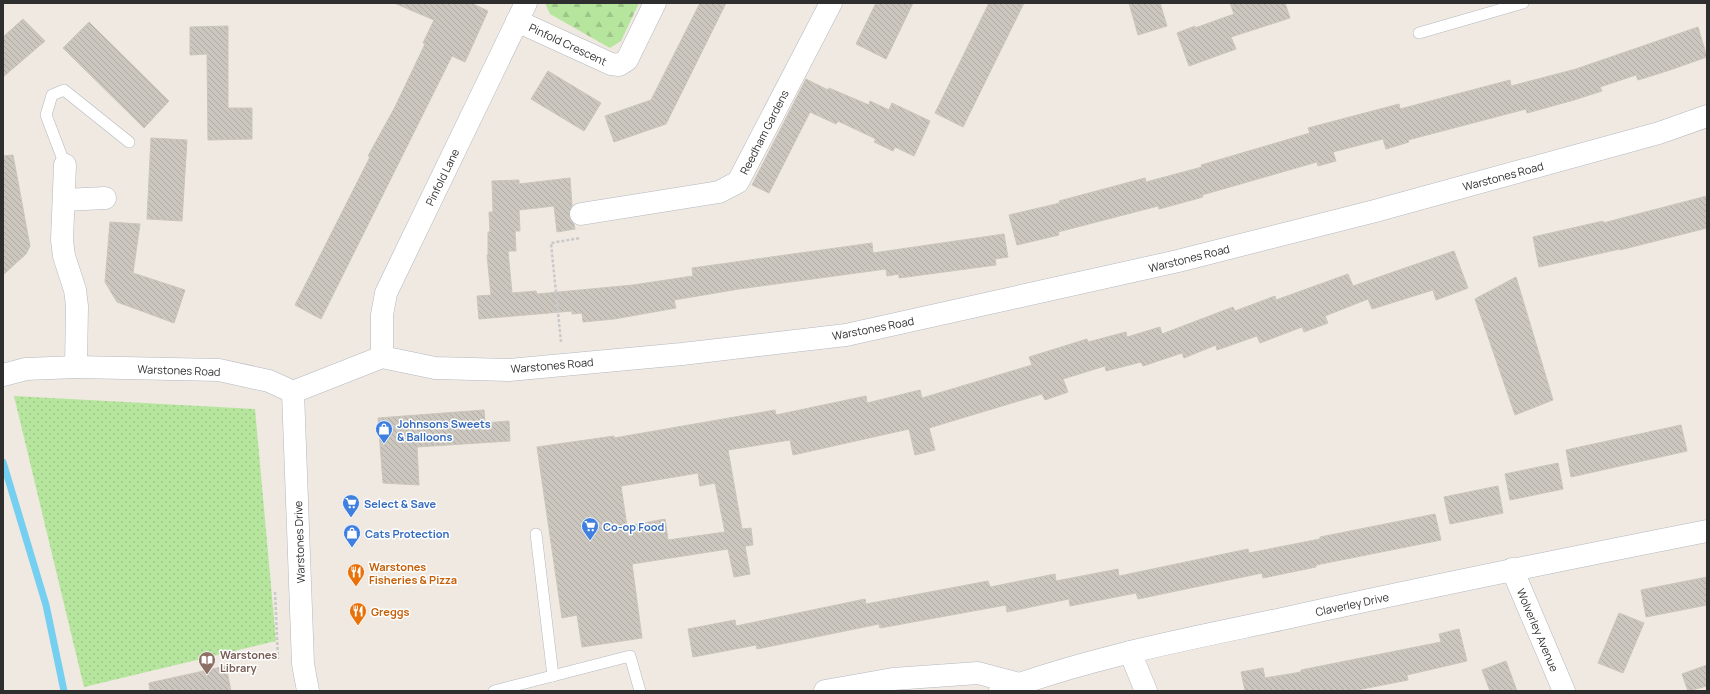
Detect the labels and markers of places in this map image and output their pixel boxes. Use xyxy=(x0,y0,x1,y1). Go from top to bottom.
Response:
place label: Johnsons Sweets & Balloons xyxy=(397,416,491,444)
shop icon: Johnsons Sweets & Balloons xyxy=(374,419,394,444)
supermarket icon: Select & Save xyxy=(341,493,361,518)
place label: Select & Save xyxy=(364,496,437,511)
supermarket icon: Co-op Food xyxy=(580,516,600,541)
place label: Co-op Food xyxy=(603,519,665,534)
shop icon: Cats Protection xyxy=(342,523,362,548)
place label: Cats Protection xyxy=(365,526,450,541)
place label: Warstones Fisheries & Pizza xyxy=(369,559,457,587)
restaurant icon: Warstones Fisheries & Pizza xyxy=(346,562,366,587)
restaurant icon: Greggs xyxy=(348,601,368,626)
place label: Greggs xyxy=(371,604,410,619)
place label: Warstones Library xyxy=(220,647,277,675)
library icon: Warstones Library xyxy=(197,650,217,675)

